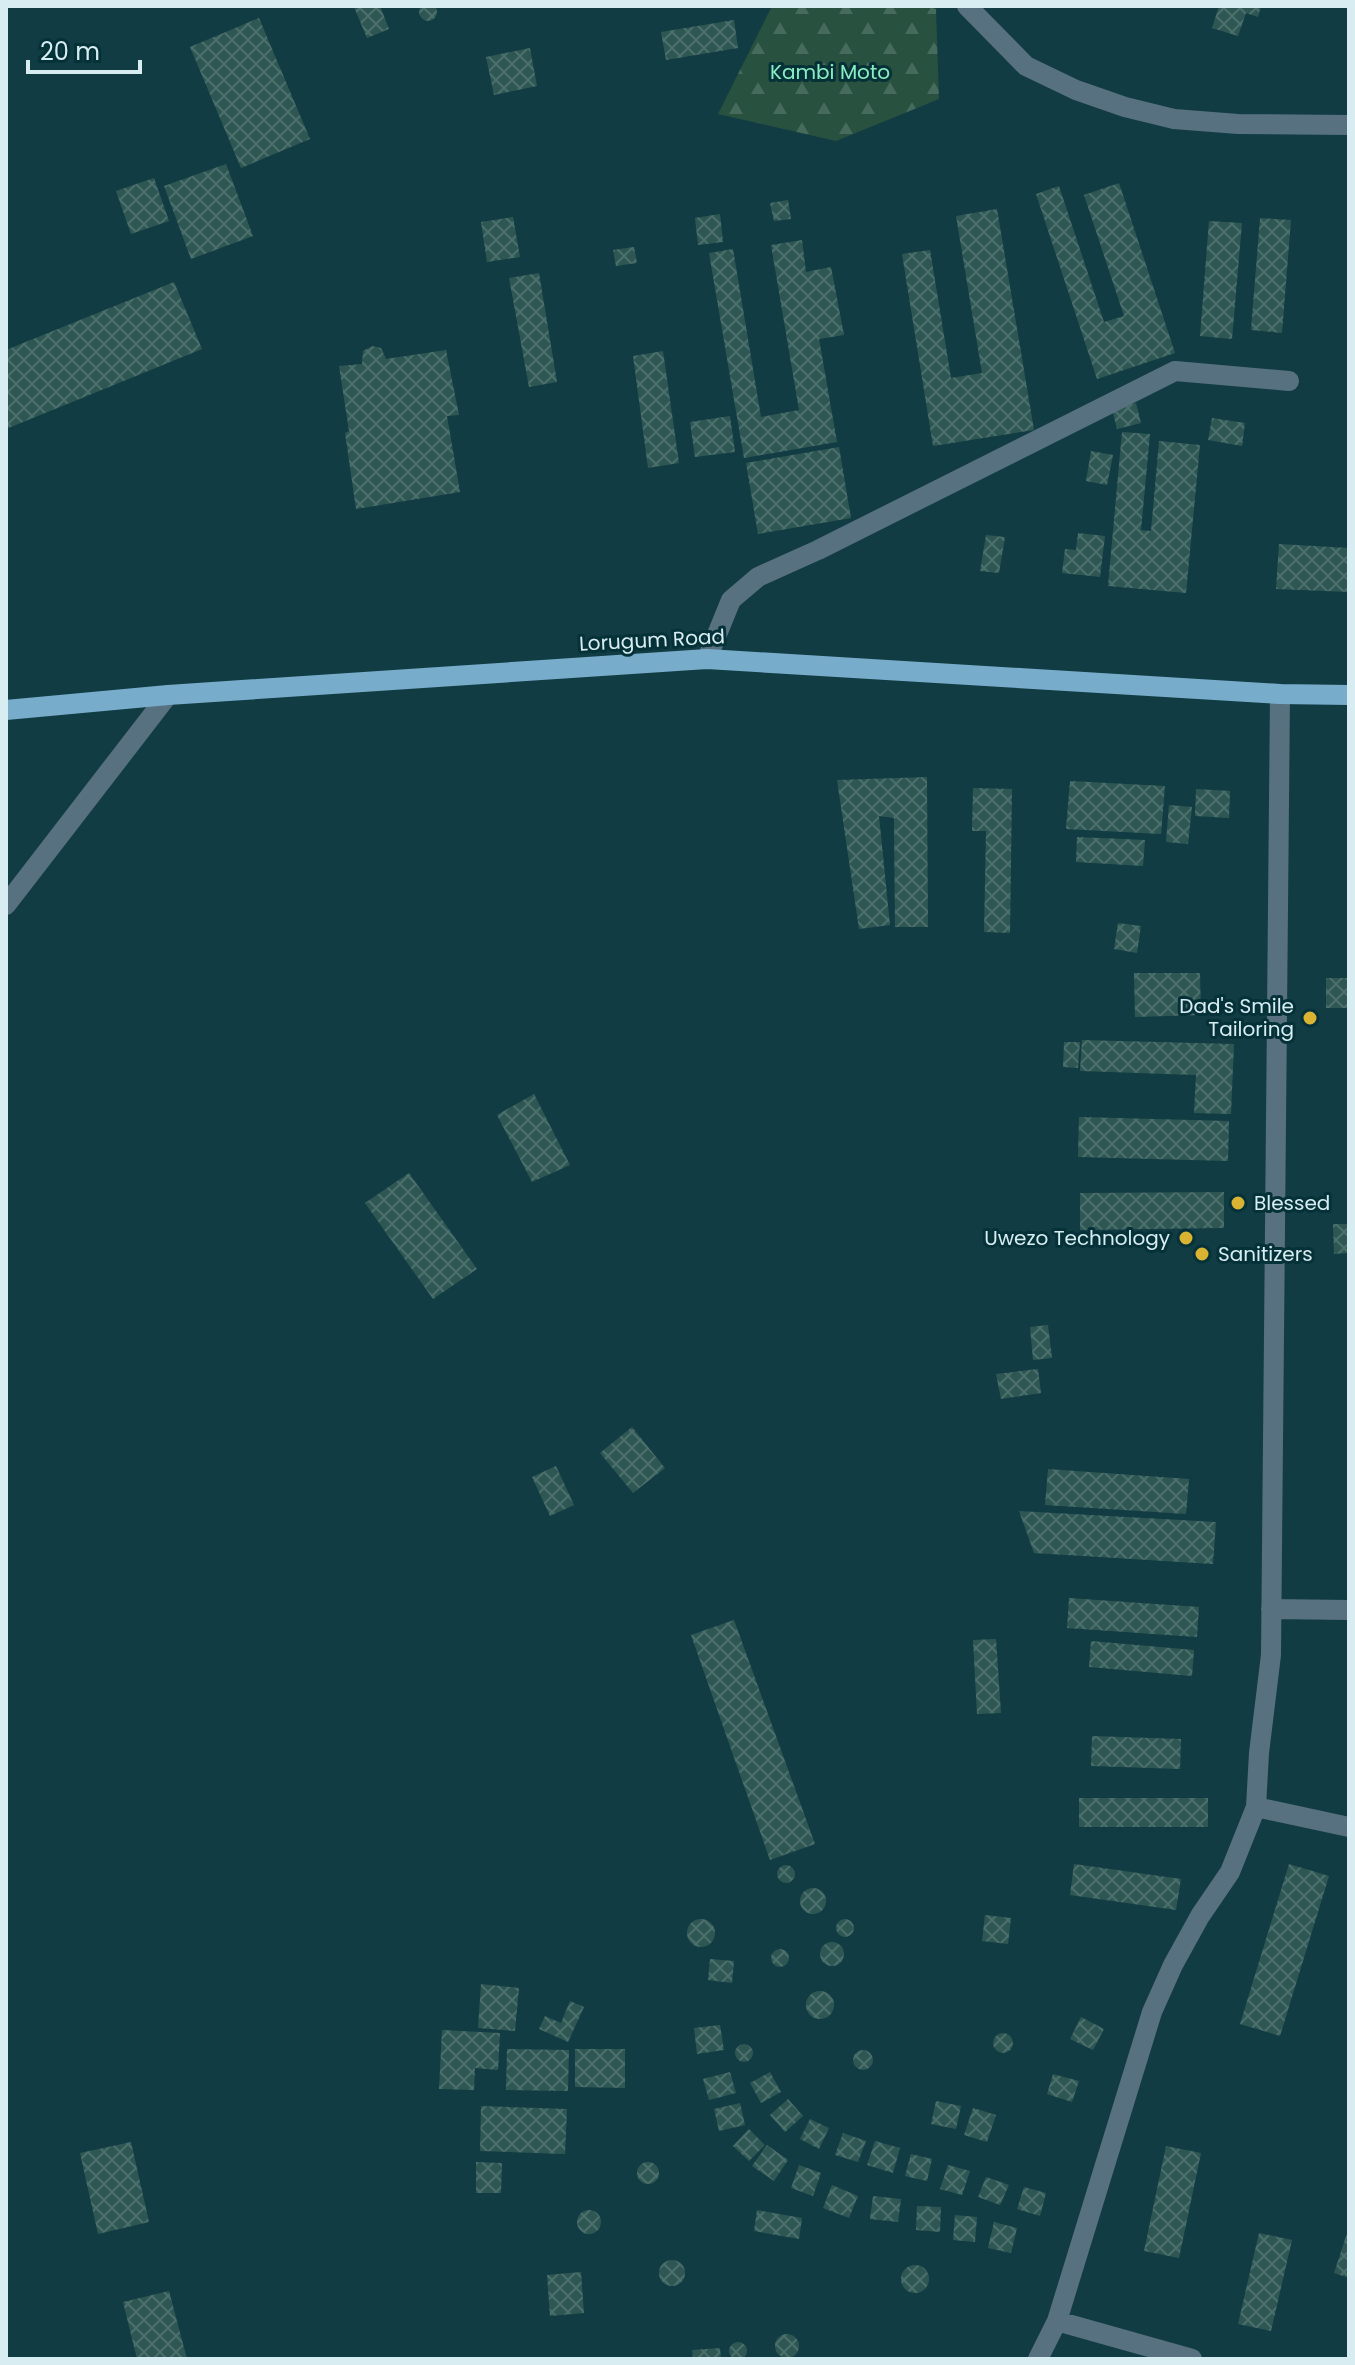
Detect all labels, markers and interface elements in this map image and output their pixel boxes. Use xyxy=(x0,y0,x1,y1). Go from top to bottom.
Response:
scale bar xyxy=(28,24,140,74)
text: 20 m xyxy=(40,35,100,68)
park label: Kambi Moto xyxy=(770,58,890,86)
street label: Lorugum Road xyxy=(578,622,726,658)
place label: Dad's Smile Tailoring xyxy=(1179,992,1294,1043)
marker: Dad's Smile Tailoring xyxy=(1301,1009,1319,1027)
place label: Blessed xyxy=(1254,1189,1330,1217)
marker: Blessed xyxy=(1229,1194,1247,1212)
place label: Uwezo Technology xyxy=(984,1224,1170,1252)
marker: Uwezo Technology xyxy=(1177,1229,1195,1247)
place label: Sanitizers xyxy=(1218,1240,1313,1268)
marker: Sanitizers xyxy=(1193,1245,1211,1263)

